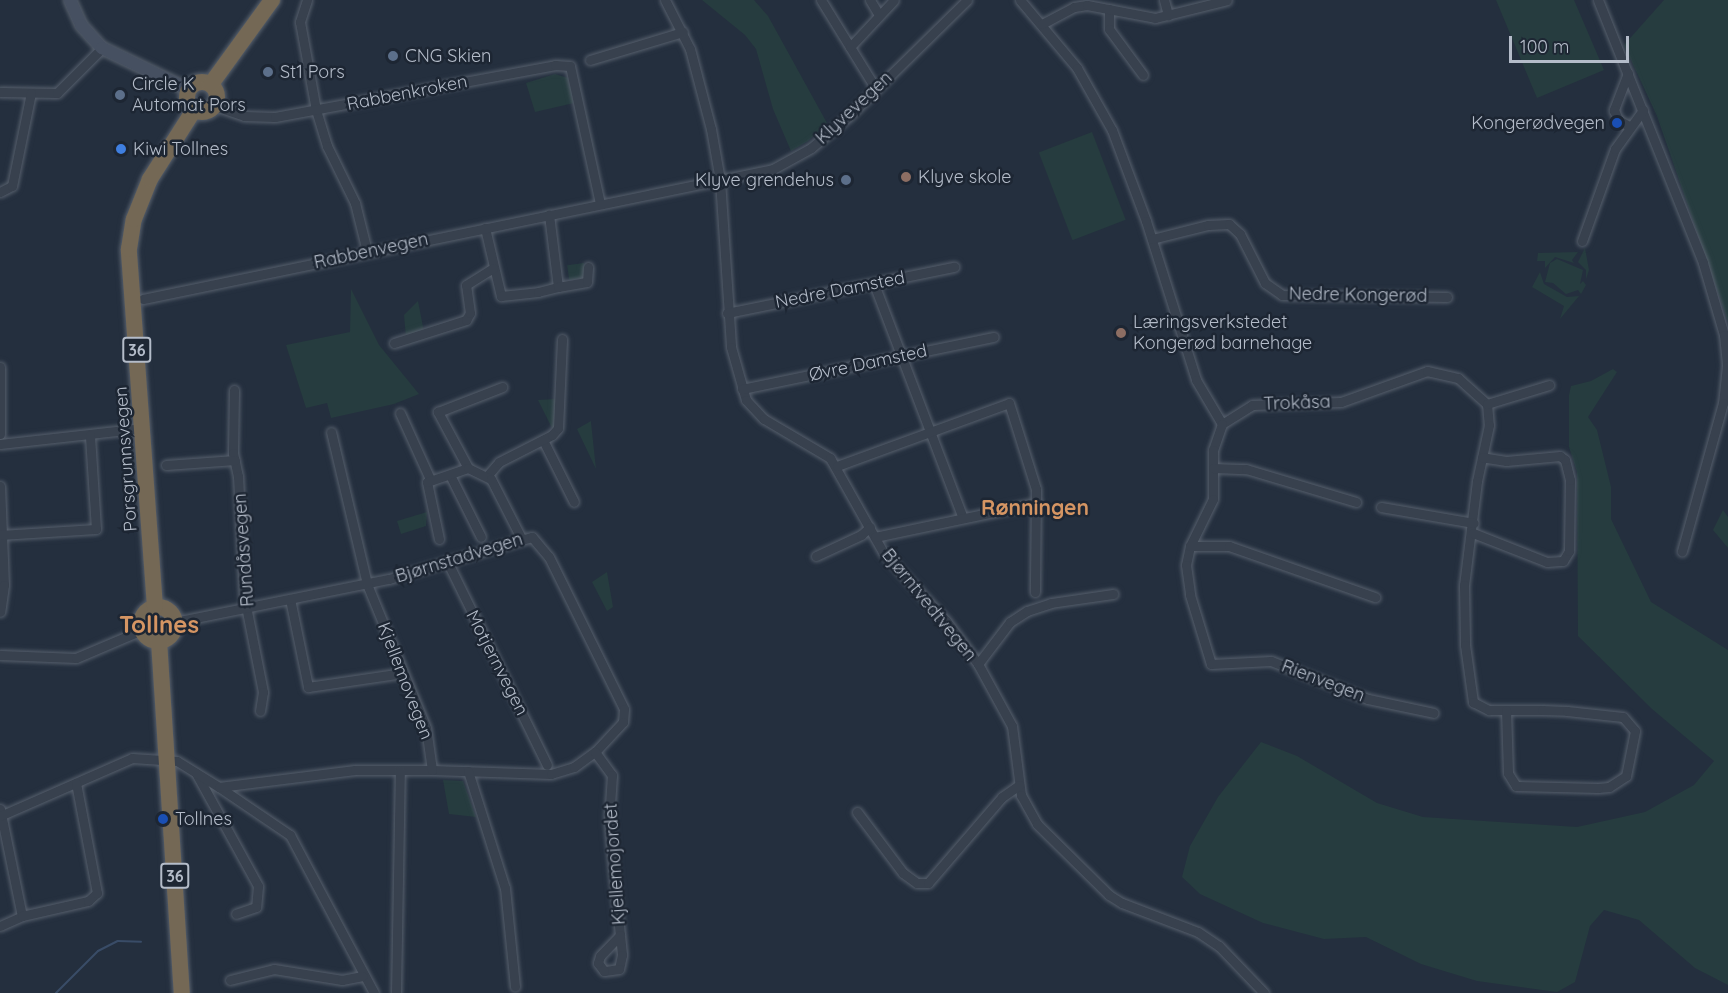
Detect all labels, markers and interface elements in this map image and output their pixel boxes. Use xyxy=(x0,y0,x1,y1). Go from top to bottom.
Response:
scale bar xyxy=(1512,24,1632,62)
text: 100 m xyxy=(1520,35,1569,58)
place label: CNG Skien xyxy=(405,45,491,67)
marker: CNG Skien xyxy=(386,49,400,63)
place label: St1 Pors xyxy=(280,61,345,83)
marker: St1 Pors xyxy=(261,65,275,79)
street label: Klyvevegen xyxy=(811,67,897,149)
street label: Rabbenkroken xyxy=(345,71,469,115)
place label: Circle K Automat Pors xyxy=(132,74,246,116)
marker: Circle K Automat Pors xyxy=(113,88,127,102)
place label: Kongerødvegen xyxy=(1471,112,1605,134)
marker: Kongerødvegen xyxy=(1610,116,1624,130)
place label: Kiwi Tollnes xyxy=(133,138,228,160)
marker: Kiwi Tollnes xyxy=(114,142,128,156)
place label: Klyve skole xyxy=(918,166,1011,188)
place label: Klyve grendehus xyxy=(695,169,834,191)
marker: Klyve skole xyxy=(899,170,913,184)
marker: Klyve grendehus xyxy=(839,173,853,187)
street label: Rabbenvegen xyxy=(312,228,430,274)
street label: Nedre Damsted xyxy=(773,267,907,313)
street label: Nedre Kongerød xyxy=(1289,283,1427,307)
place label: Læringsverkstedet Kongerød barnehage xyxy=(1133,312,1312,354)
marker: Læringsverkstedet Kongerød barnehage xyxy=(1114,326,1128,340)
road number: 36 xyxy=(122,337,152,363)
street label: Øvre Damsted xyxy=(807,340,929,386)
street label: Porsgrunnsvegen xyxy=(110,386,142,532)
street label: Trokåsa xyxy=(1263,391,1331,415)
street label: Rundåsvegen xyxy=(229,493,259,607)
district label: Rønningen xyxy=(981,494,1089,520)
street label: Bjørnstadvegen xyxy=(393,528,525,588)
street label: Bjørntvedtvegen xyxy=(877,544,981,666)
street label: Motjernvegen xyxy=(461,607,533,719)
district label: Tollnes xyxy=(119,611,199,639)
street label: Kjellemovegen xyxy=(373,619,437,743)
street label: Rienvegen xyxy=(1278,655,1368,707)
street label: Kjellemojordet xyxy=(600,802,630,926)
place label: Tollnes xyxy=(175,808,232,830)
marker: Tollnes xyxy=(156,812,170,826)
road number: 36 xyxy=(160,863,190,889)

